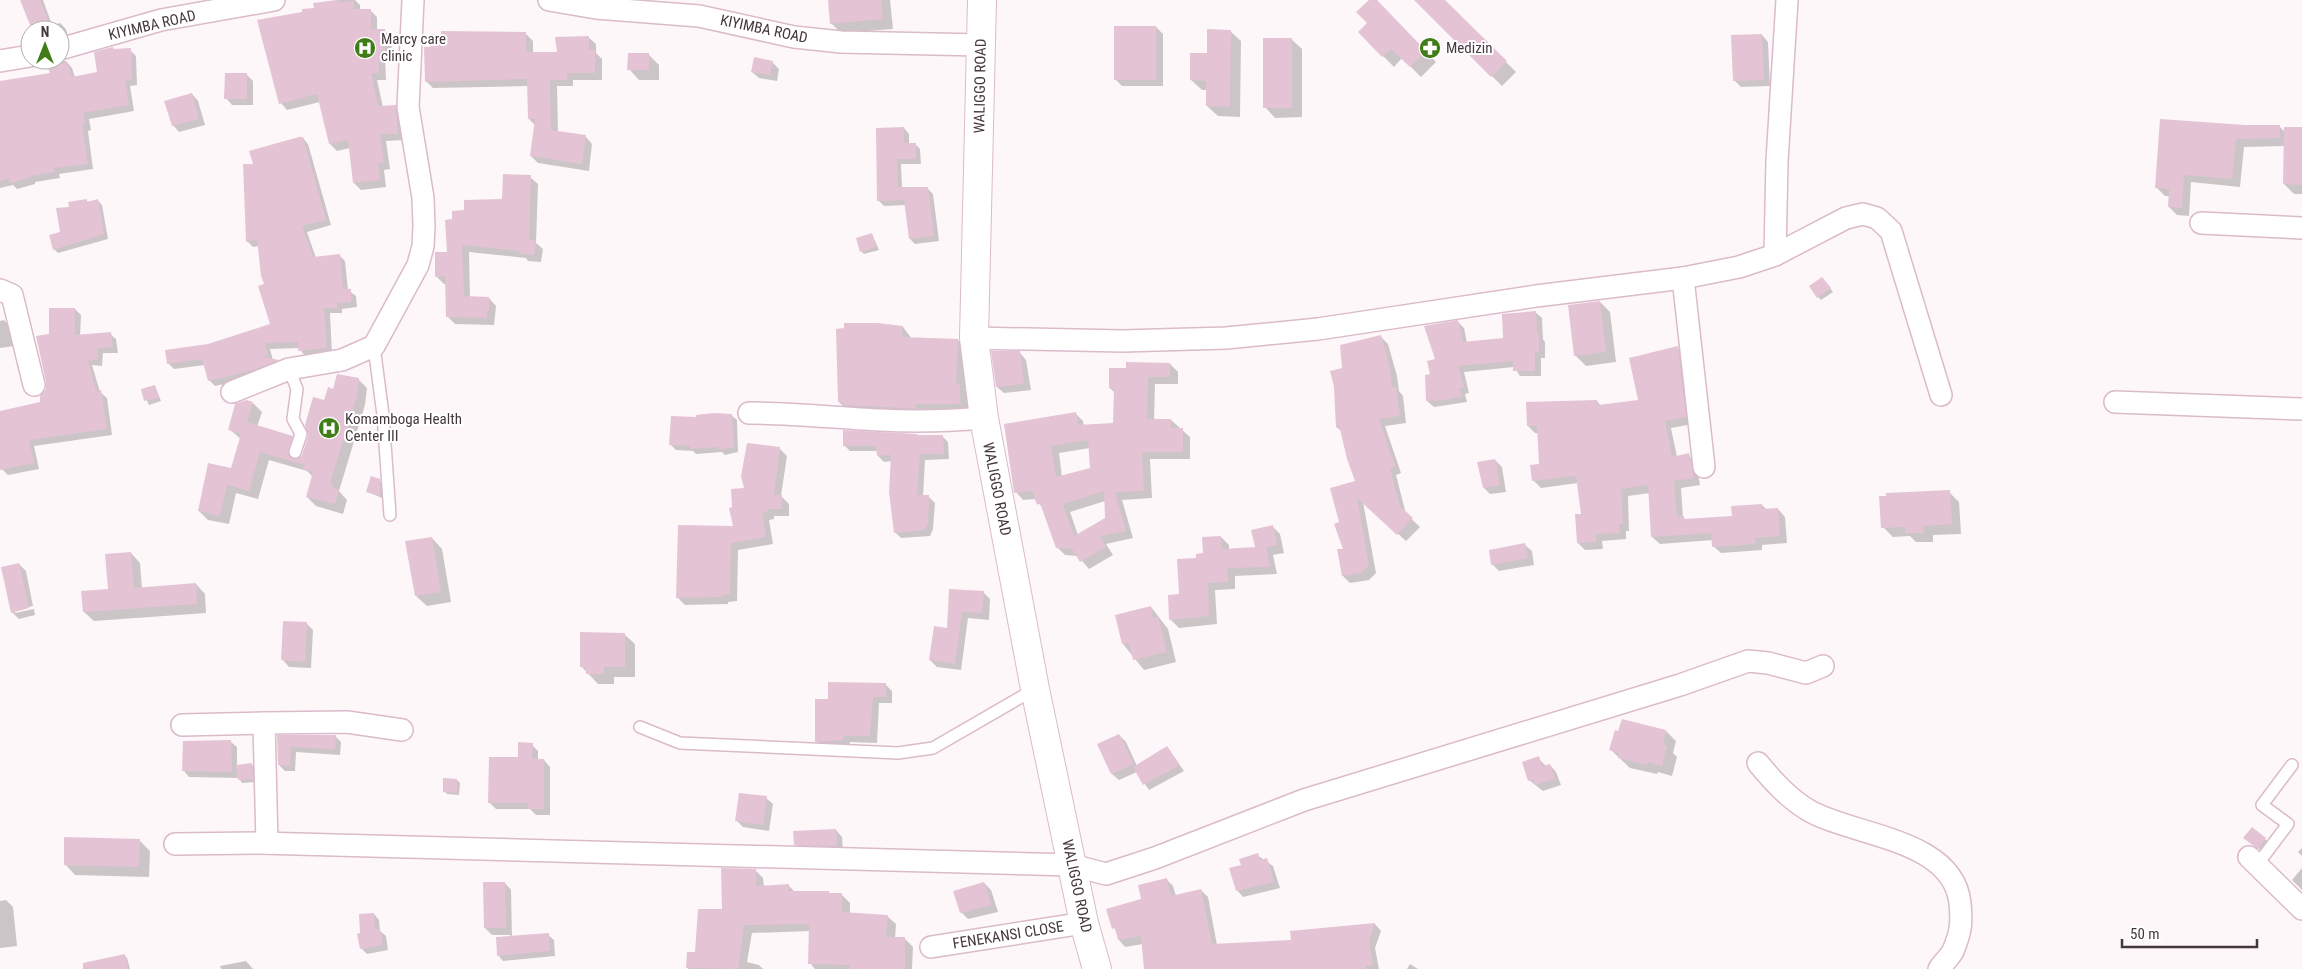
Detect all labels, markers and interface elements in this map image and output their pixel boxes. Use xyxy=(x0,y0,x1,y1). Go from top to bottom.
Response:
street label: KIYIMBA ROAD xyxy=(107,6,197,44)
street label: KIYIMBA ROAD xyxy=(719,11,809,47)
north arrow xyxy=(20,20,70,70)
text: N xyxy=(41,24,49,40)
place label: Marcy care clinic xyxy=(381,30,446,65)
hospital icon: Marcy care clinic xyxy=(353,36,377,60)
pharmacy icon: Medizin xyxy=(1418,36,1442,60)
street label: WALIGGO ROAD xyxy=(970,38,990,134)
place label: Medizin xyxy=(1446,39,1493,57)
place label: Komamboga Health Center III xyxy=(345,410,462,445)
hospital icon: Komamboga Health Center III xyxy=(317,416,341,440)
street label: WALIGGO ROAD xyxy=(979,441,1015,537)
street label: WALIGGO ROAD xyxy=(1058,838,1096,934)
scale bar xyxy=(2122,916,2257,948)
street label: FENEKANSI CLOSE xyxy=(951,917,1065,953)
text: 50 m xyxy=(2130,925,2160,943)

